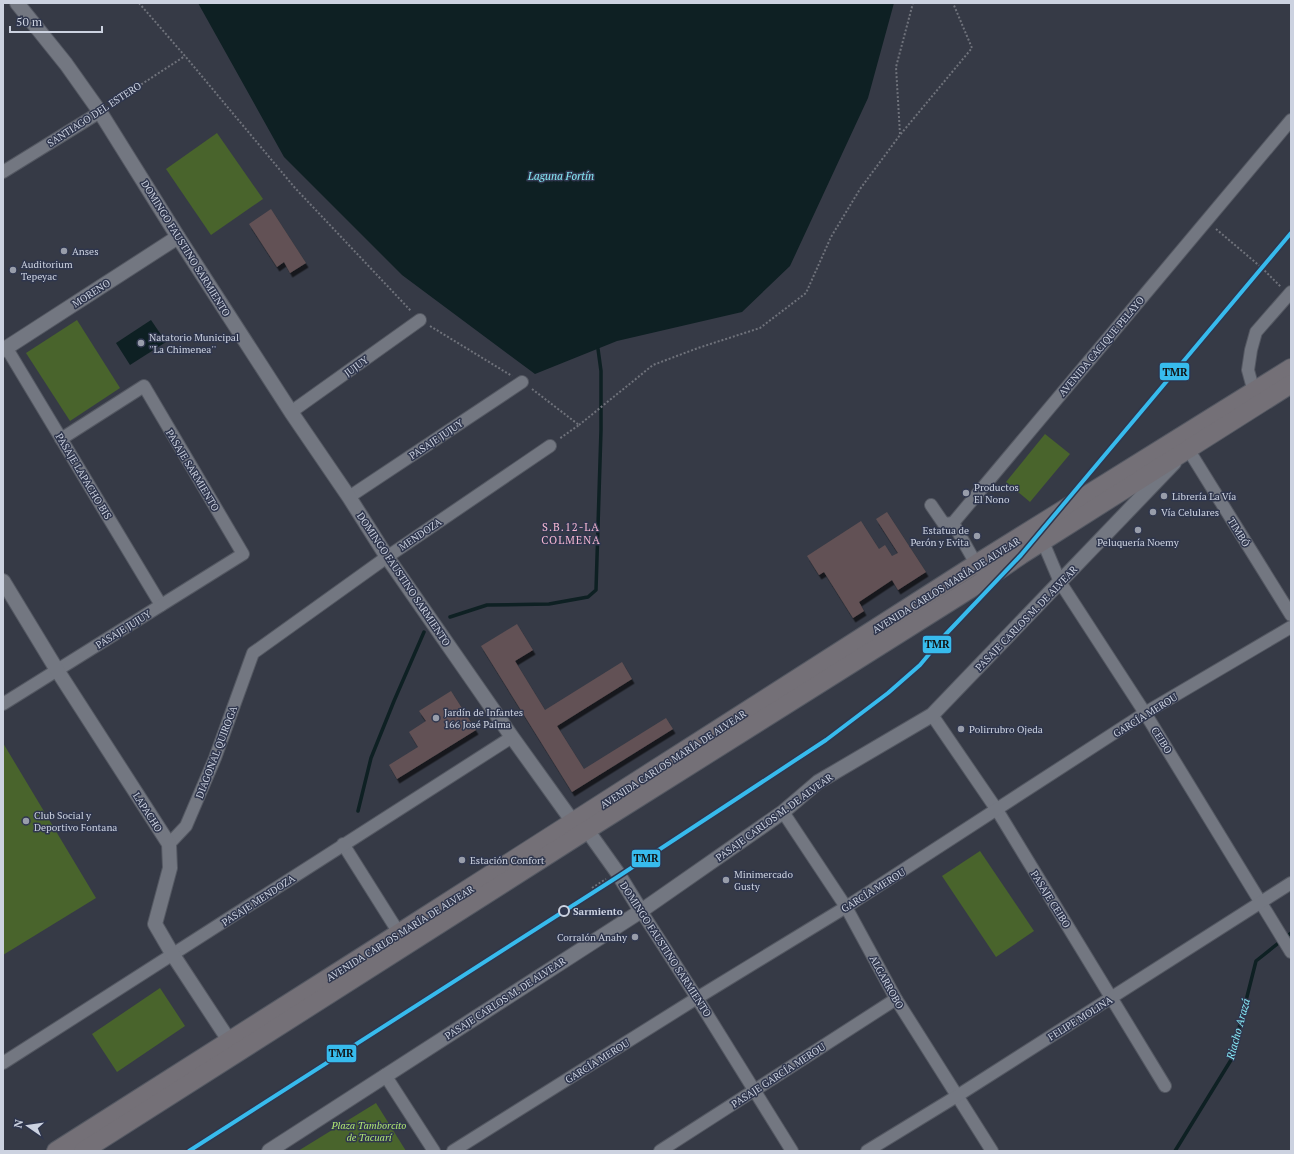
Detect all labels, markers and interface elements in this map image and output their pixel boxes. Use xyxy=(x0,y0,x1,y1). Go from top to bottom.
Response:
scale bar xyxy=(10,8,102,34)
text: 50 m xyxy=(16,14,43,29)
street label: SANTIAGO DEL ESTERO xyxy=(45,79,144,150)
water label: Laguna Fortín xyxy=(527,169,594,183)
street label: DOMINGO FAUSTINO SARMIENTO xyxy=(138,178,233,319)
place label: Anses xyxy=(72,245,98,258)
marker: Anses xyxy=(59,246,69,256)
place label: Auditorium Tepeyac xyxy=(21,258,73,283)
marker: Auditorium Tepeyac xyxy=(8,265,18,275)
street label: MORENO xyxy=(70,276,113,311)
street label: AVENIDA CACIQUE PELAYO xyxy=(1056,294,1147,399)
place label: Natatorio Municipal ''La Chimenea'' xyxy=(149,331,239,356)
marker: Natatorio Municipal ''La Chimenea'' xyxy=(136,338,146,348)
street label: JUJUY xyxy=(342,353,371,380)
line badge: TMR xyxy=(1159,362,1190,381)
text: TMR xyxy=(1162,365,1188,379)
street label: PASAJE JUJUY xyxy=(407,416,466,462)
street label: PASAJE SARMIENTO xyxy=(163,427,222,514)
street label: PASAJE LAPACHO BIS xyxy=(53,431,114,522)
place label: Productos El Nono xyxy=(974,481,1019,506)
marker: Productos El Nono xyxy=(961,488,971,498)
place label: Librería La Vía xyxy=(1172,490,1236,503)
marker: Librería La Vía xyxy=(1159,491,1169,501)
place label: Vía Celulares xyxy=(1161,506,1219,519)
marker: Vía Celulares xyxy=(1148,507,1158,517)
street label: DOMINGO FAUSTINO SARMIENTO xyxy=(354,510,453,649)
street label: MENDOZA xyxy=(396,515,444,553)
street label: TIMBÓ xyxy=(1225,515,1253,549)
district label: S.B.12-LA COLMENA xyxy=(541,520,601,547)
place label: Estatua de Perón y Evita xyxy=(910,524,969,549)
marker: Peluquería Noemy xyxy=(1133,525,1143,535)
marker: Estatua de Perón y Evita xyxy=(972,531,982,541)
street label: AVENIDA CARLOS MARÍA DE ALVEAR xyxy=(870,534,1023,636)
place label: Peluquería Noemy xyxy=(1097,536,1180,549)
street label: PASAJE CARLOS M. DE ALVEAR xyxy=(973,562,1081,674)
street label: PASAJE JUJUY xyxy=(93,607,154,652)
line badge: TMR xyxy=(922,635,952,654)
text: TMR xyxy=(924,637,950,651)
street label: GARCÍA MEROU xyxy=(1111,690,1180,740)
street label: DIAGONAL QUIROGA xyxy=(193,704,240,800)
place label: Jardín de Infantes 166 José Palma xyxy=(444,706,523,731)
street label: AVENIDA CARLOS MARÍA DE ALVEAR xyxy=(598,707,749,812)
marker: Jardín de Infantes 166 José Palma xyxy=(431,713,441,723)
place label: Polirrubro Ojeda xyxy=(969,723,1043,736)
marker: Polirrubro Ojeda xyxy=(956,724,966,734)
street label: CEIBO xyxy=(1148,724,1175,756)
street label: PASAJE CARLOS M. DE ALVEAR xyxy=(713,770,836,864)
street label: LAPACHO xyxy=(130,790,165,835)
place label: Club Social y Deportivo Fontana xyxy=(34,809,117,834)
marker: Club Social y Deportivo Fontana xyxy=(21,816,31,826)
line badge: TMR xyxy=(631,849,661,868)
text: TMR xyxy=(633,851,659,865)
place label: Estación Confort xyxy=(470,854,545,867)
marker: Estación Confort xyxy=(457,855,467,865)
street label: GARCÍA MEROU xyxy=(839,865,908,915)
place label: Minimercado Gusty xyxy=(734,868,793,893)
street label: PASAJE CEIBO xyxy=(1028,868,1073,930)
street label: PASAJE MENDOZA xyxy=(219,872,297,929)
marker: Minimercado Gusty xyxy=(721,875,731,885)
street label: DOMINGO FAUSTINO SARMIENTO xyxy=(617,879,714,1019)
street label: AVENIDA CARLOS MARÍA DE ALVEAR xyxy=(324,882,477,984)
marker: Sarmiento xyxy=(558,905,570,917)
place label: Sarmiento xyxy=(573,905,623,918)
place label: Corralón Anahy xyxy=(557,931,628,944)
marker: Corralón Anahy xyxy=(630,932,640,942)
street label: ALGARROBO xyxy=(867,953,907,1011)
street label: PASAJE CARLOS M. DE ALVEAR xyxy=(442,954,569,1042)
street label: FELIPE MOLINA xyxy=(1046,993,1115,1043)
water label: Riacho Arazá xyxy=(1223,997,1253,1062)
street label: GARCÍA MEROU xyxy=(563,1036,632,1086)
street label: PASAJE GARCÍA MEROU xyxy=(729,1040,828,1111)
line badge: TMR xyxy=(326,1044,357,1063)
text: TMR xyxy=(328,1046,354,1060)
north arrow xyxy=(8,1106,48,1146)
text: N xyxy=(10,1117,26,1129)
park label: Plaza Tamborcito de Tacuarí xyxy=(331,1119,406,1144)

